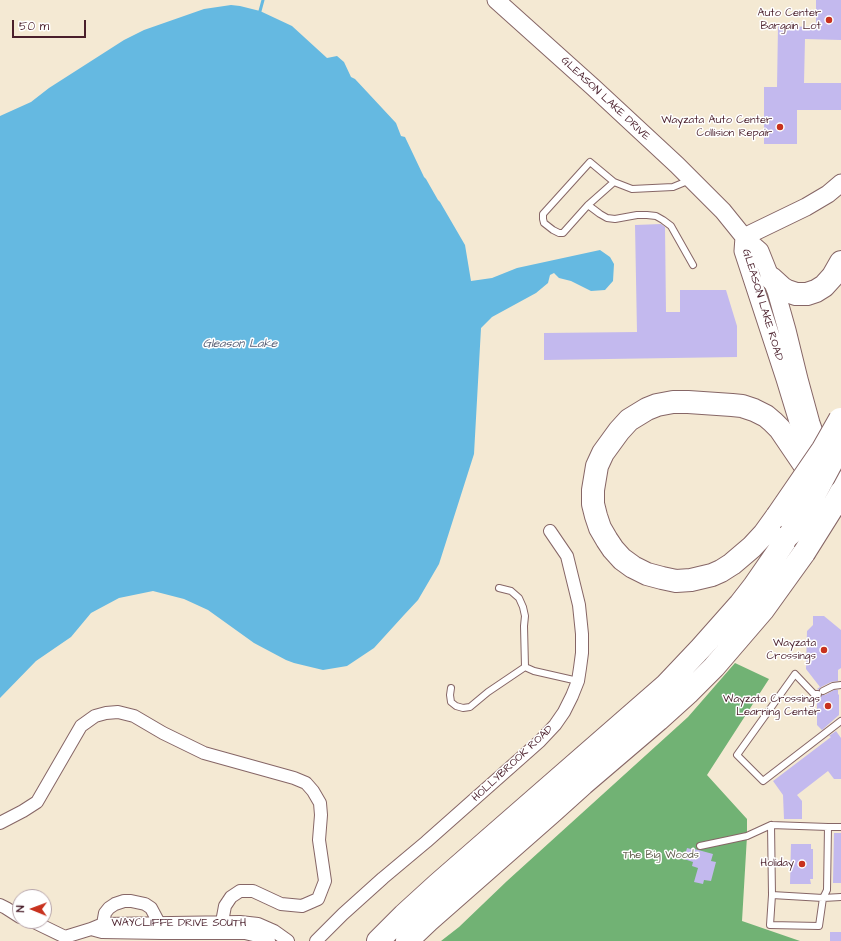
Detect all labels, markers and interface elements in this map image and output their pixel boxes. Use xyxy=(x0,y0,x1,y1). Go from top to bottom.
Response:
place label: Auto Center Bargain Lot xyxy=(758,7,821,33)
scale bar xyxy=(14,12,88,38)
marker: Auto Center Bargain Lot xyxy=(824,15,834,25)
text: 50 m xyxy=(19,18,49,35)
street label: GLEASON LAKE DRIVE xyxy=(558,54,652,144)
place label: Wayzata Auto Center Collision Repair xyxy=(661,114,772,140)
marker: Wayzata Auto Center Collision Repair xyxy=(775,122,785,132)
street label: GLEASON LAKE ROAD xyxy=(739,248,785,362)
water label: Gleason Lake xyxy=(203,337,277,351)
place label: Wayzata Crossings xyxy=(767,637,816,663)
marker: Wayzata Crossings xyxy=(819,645,829,655)
place label: Wayzata Crossings Learning Center xyxy=(723,693,820,719)
marker: Wayzata Crossings Learning Center xyxy=(823,701,833,711)
street label: HOLLYBROOK ROAD xyxy=(470,723,556,805)
park label: The Big Woods xyxy=(623,849,699,863)
place label: Holiday xyxy=(760,857,794,871)
marker: Holiday xyxy=(797,859,807,869)
north arrow xyxy=(12,889,52,929)
text: N xyxy=(13,905,28,912)
street label: WAYCLIFFE DRIVE SOUTH xyxy=(111,917,247,931)

